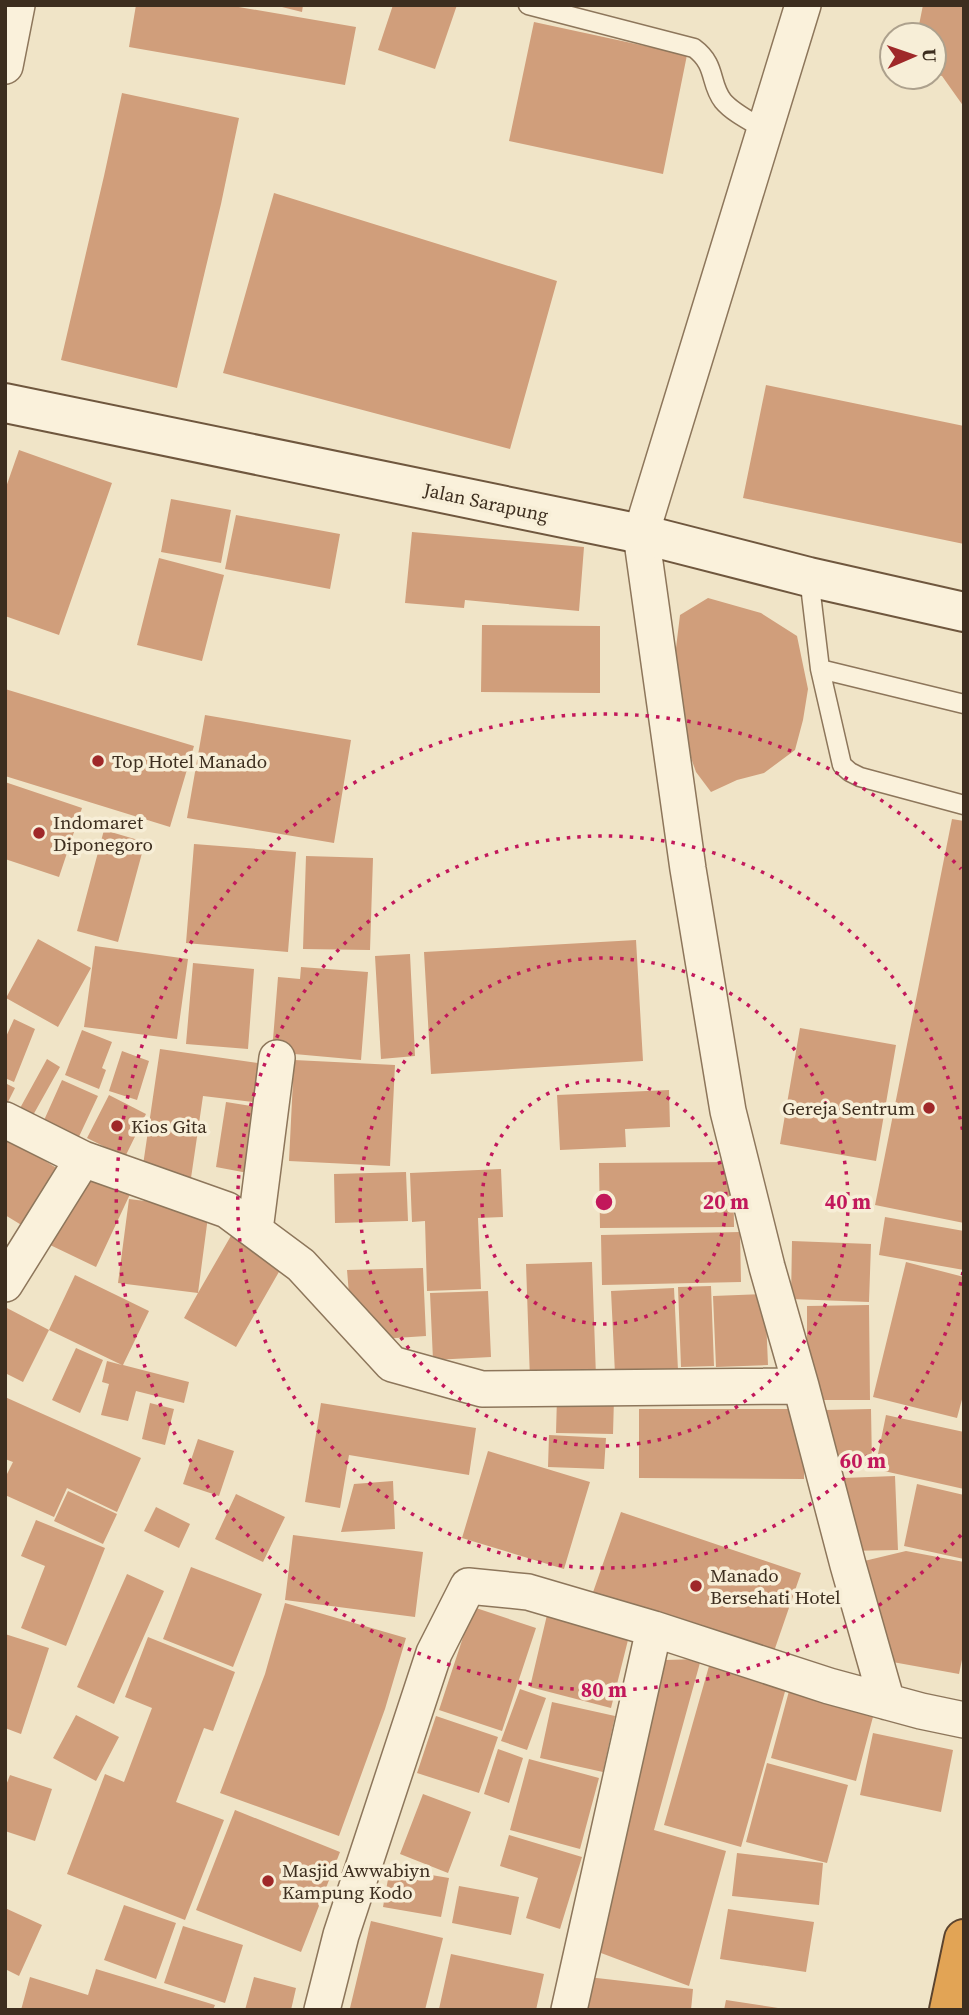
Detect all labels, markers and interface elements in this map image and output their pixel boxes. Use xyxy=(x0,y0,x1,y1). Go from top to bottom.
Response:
north arrow xyxy=(878,21,948,91)
text: U xyxy=(917,48,943,63)
street label: Jalan Sarapung xyxy=(420,476,551,528)
place label: Top Hotel Manado xyxy=(112,748,267,774)
marker: Top Hotel Manado xyxy=(90,753,106,769)
place label: Indomaret Diponegoro xyxy=(53,809,153,857)
marker: Indomaret Diponegoro xyxy=(31,825,47,841)
place label: Gereja Sentrum xyxy=(782,1095,915,1121)
marker: Gereja Sentrum xyxy=(921,1100,937,1116)
place label: Kios Gita xyxy=(131,1113,207,1139)
marker: Kios Gita xyxy=(109,1118,125,1134)
text: 20 m xyxy=(703,1187,749,1216)
text: 40 m xyxy=(825,1187,871,1216)
centre of rings xyxy=(592,1190,616,1214)
text: 60 m xyxy=(840,1446,886,1475)
place label: Manado Bersehati Hotel xyxy=(710,1562,841,1610)
marker: Manado Bersehati Hotel xyxy=(688,1578,704,1594)
text: 80 m xyxy=(581,1675,627,1704)
place label: Masjid Awwabiyn Kampung Kodo xyxy=(282,1857,430,1905)
marker: Masjid Awwabiyn Kampung Kodo xyxy=(260,1873,276,1889)

